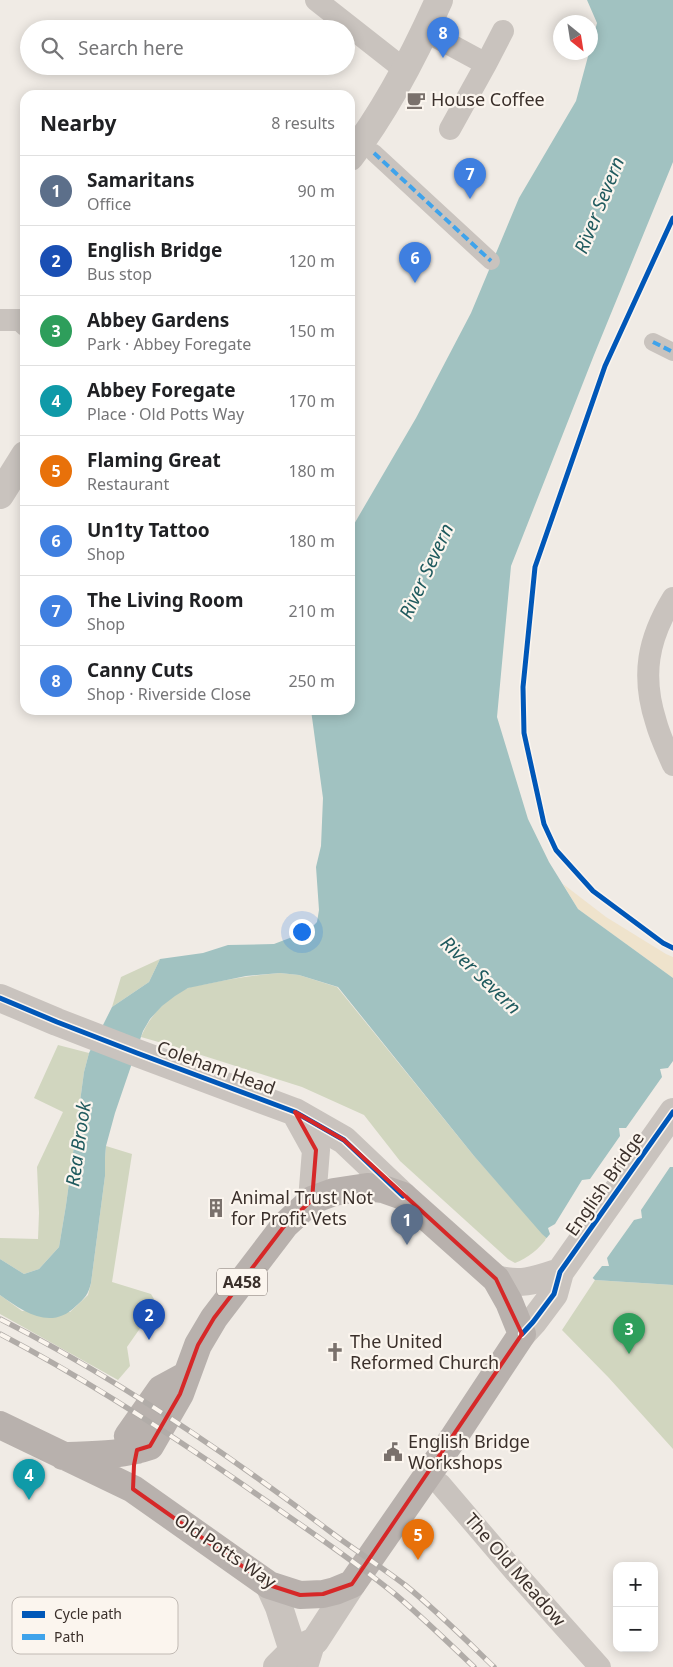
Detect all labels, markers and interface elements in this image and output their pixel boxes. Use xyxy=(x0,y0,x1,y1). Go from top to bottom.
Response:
north arrow xyxy=(553,15,598,60)
pin: 8 xyxy=(427,17,459,58)
search box xyxy=(20,20,355,75)
icon: search xyxy=(38,34,66,62)
text: Search here xyxy=(78,35,184,61)
place label: House Coffee xyxy=(431,87,545,111)
cafe icon: House Coffee xyxy=(405,89,427,111)
text: Nearby xyxy=(40,109,116,137)
text: 8 results xyxy=(271,112,335,134)
water label: River Severn xyxy=(568,153,630,257)
pin: 7 xyxy=(454,158,486,199)
text: Samaritans xyxy=(87,167,194,193)
text: 1 xyxy=(51,180,61,202)
text: 90 m xyxy=(298,180,335,202)
text: Office xyxy=(87,193,131,215)
text: English Bridge xyxy=(87,237,222,263)
pin: 6 xyxy=(399,242,431,283)
text: 2 xyxy=(51,250,61,272)
text: 120 m xyxy=(288,250,335,272)
text: Bus stop xyxy=(87,263,152,285)
text: Abbey Gardens xyxy=(87,307,229,333)
text: 3 xyxy=(51,320,61,342)
text: 150 m xyxy=(288,320,335,342)
text: Park · Abbey Foregate xyxy=(87,333,251,355)
text: Abbey Foregate xyxy=(87,377,236,403)
text: 4 xyxy=(51,390,61,412)
text: 170 m xyxy=(288,390,335,412)
text: Place · Old Potts Way xyxy=(87,403,244,425)
text: Flaming Great xyxy=(87,447,221,473)
text: 5 xyxy=(51,460,61,482)
text: 180 m xyxy=(288,460,335,482)
text: Restaurant xyxy=(87,473,169,495)
text: Un1ty Tattoo xyxy=(87,517,210,543)
water label: River Severn xyxy=(393,519,459,623)
text: 6 xyxy=(51,530,61,552)
text: 180 m xyxy=(288,530,335,552)
text: Shop xyxy=(87,543,125,565)
text: The Living Room xyxy=(87,587,243,613)
text: 7 xyxy=(51,600,61,622)
text: 210 m xyxy=(288,600,335,622)
text: Shop xyxy=(87,613,125,635)
text: Canny Cuts xyxy=(87,657,193,683)
text: 8 xyxy=(51,670,61,692)
text: 250 m xyxy=(288,670,335,692)
text: Shop · Riverside Close xyxy=(87,683,251,705)
your location xyxy=(289,919,315,945)
water label: River Severn xyxy=(435,930,527,1020)
street label: Coleham Head xyxy=(154,1035,279,1100)
water label: Rea Brook xyxy=(59,1099,97,1188)
street label: English Bridge xyxy=(559,1127,649,1240)
place label: Animal Trust Not for Profit Vets xyxy=(231,1185,374,1230)
building icon: Animal Trust Not for Profit Vets xyxy=(205,1197,227,1219)
pin: 1 xyxy=(391,1204,423,1245)
road number: A458 xyxy=(217,1268,267,1295)
pin: 2 xyxy=(133,1299,165,1340)
pin: 3 xyxy=(613,1313,645,1354)
place label: The United Reformed Church xyxy=(350,1329,499,1374)
church icon: The United Reformed Church xyxy=(324,1341,346,1363)
place label: English Bridge Workshops xyxy=(408,1429,530,1474)
public building icon: English Bridge Workshops xyxy=(382,1441,404,1463)
pin: 4 xyxy=(13,1459,45,1500)
street label: Old Potts Way xyxy=(170,1507,282,1594)
street label: The Old Meadow xyxy=(460,1508,572,1631)
pin: 5 xyxy=(402,1519,434,1560)
map controls xyxy=(613,1562,658,1652)
button: + xyxy=(613,1562,658,1607)
legend xyxy=(12,1597,178,1654)
text: Cycle path xyxy=(54,1604,122,1623)
button: − xyxy=(613,1607,658,1652)
text: Path xyxy=(54,1627,84,1646)

